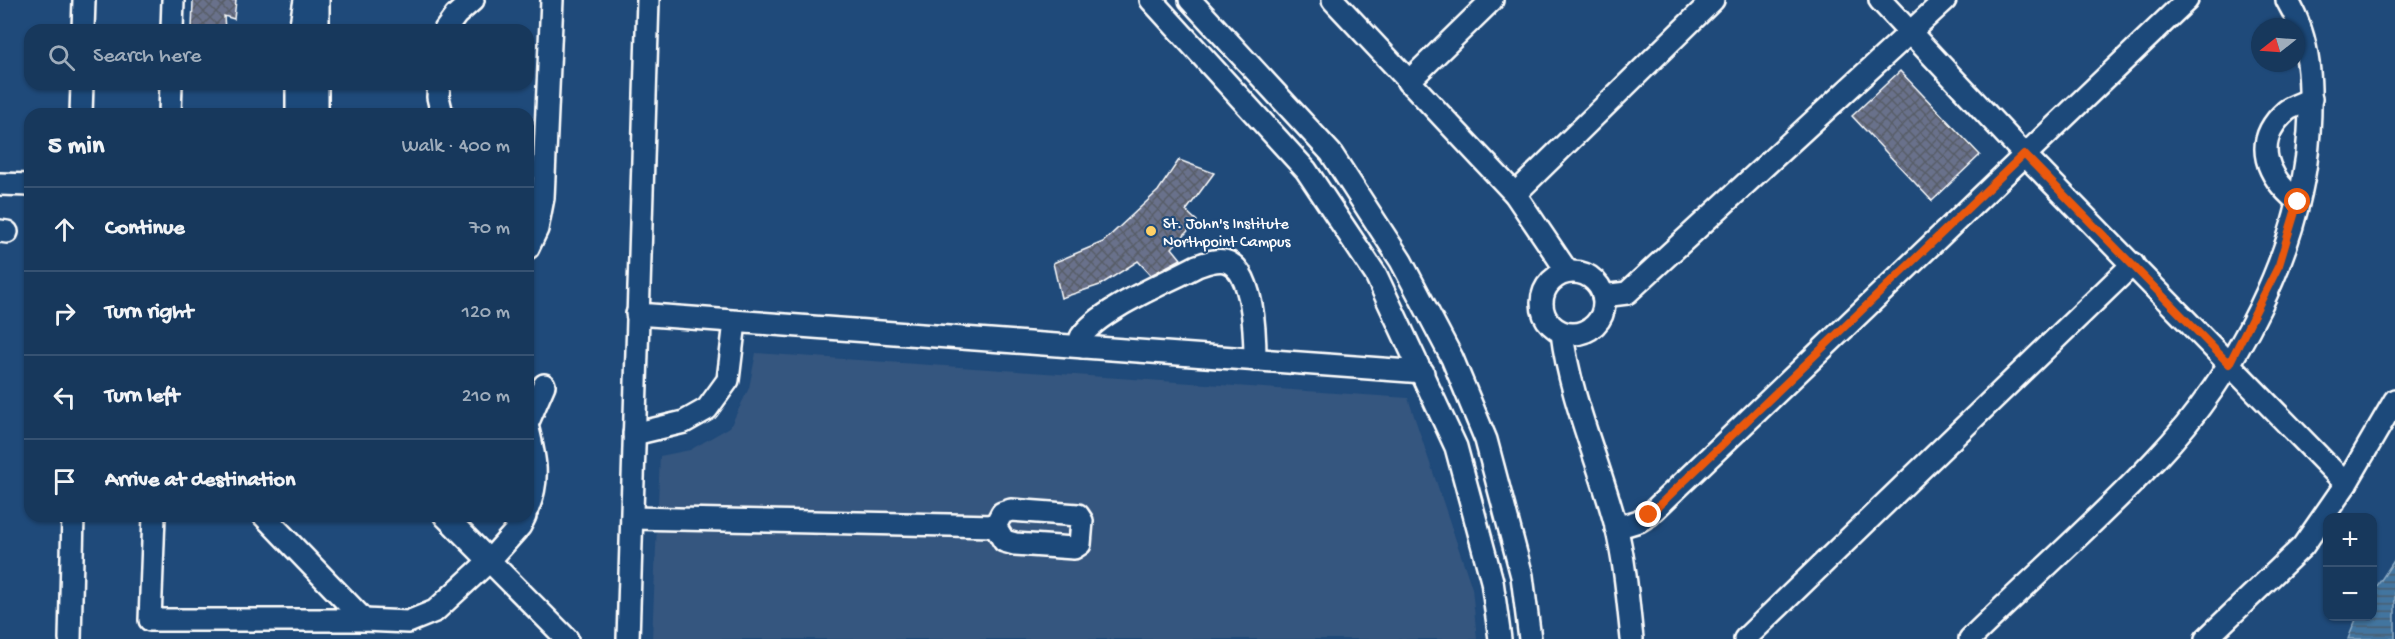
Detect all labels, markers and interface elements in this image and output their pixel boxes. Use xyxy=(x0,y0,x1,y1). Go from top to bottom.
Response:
north arrow xyxy=(2251,18,2305,72)
search box xyxy=(24,24,534,90)
icon: search xyxy=(45,41,78,74)
text: Search here xyxy=(93,44,201,70)
text: 5 min xyxy=(48,132,104,163)
text: Walk · 400 m xyxy=(402,136,510,159)
route start xyxy=(2284,188,2310,214)
icon: ahead xyxy=(48,213,81,246)
text: Continue xyxy=(105,216,185,242)
place label: St. John's Institute Northpoint Campus xyxy=(1163,216,1291,253)
text: 70 m xyxy=(469,218,510,241)
marker: St. John's Institute Northpoint Campus xyxy=(1144,224,1158,238)
icon: right xyxy=(48,297,81,330)
text: Turn right xyxy=(105,300,193,326)
text: 120 m xyxy=(462,302,510,325)
icon: left xyxy=(48,381,81,414)
text: Turn left xyxy=(105,384,179,410)
text: 210 m xyxy=(462,386,510,409)
icon: arrive xyxy=(48,465,81,498)
text: Arrive at destination xyxy=(105,468,295,494)
route end xyxy=(1635,501,1661,527)
map controls xyxy=(2323,513,2377,621)
button: + xyxy=(2323,513,2377,567)
button: − xyxy=(2323,567,2377,621)

